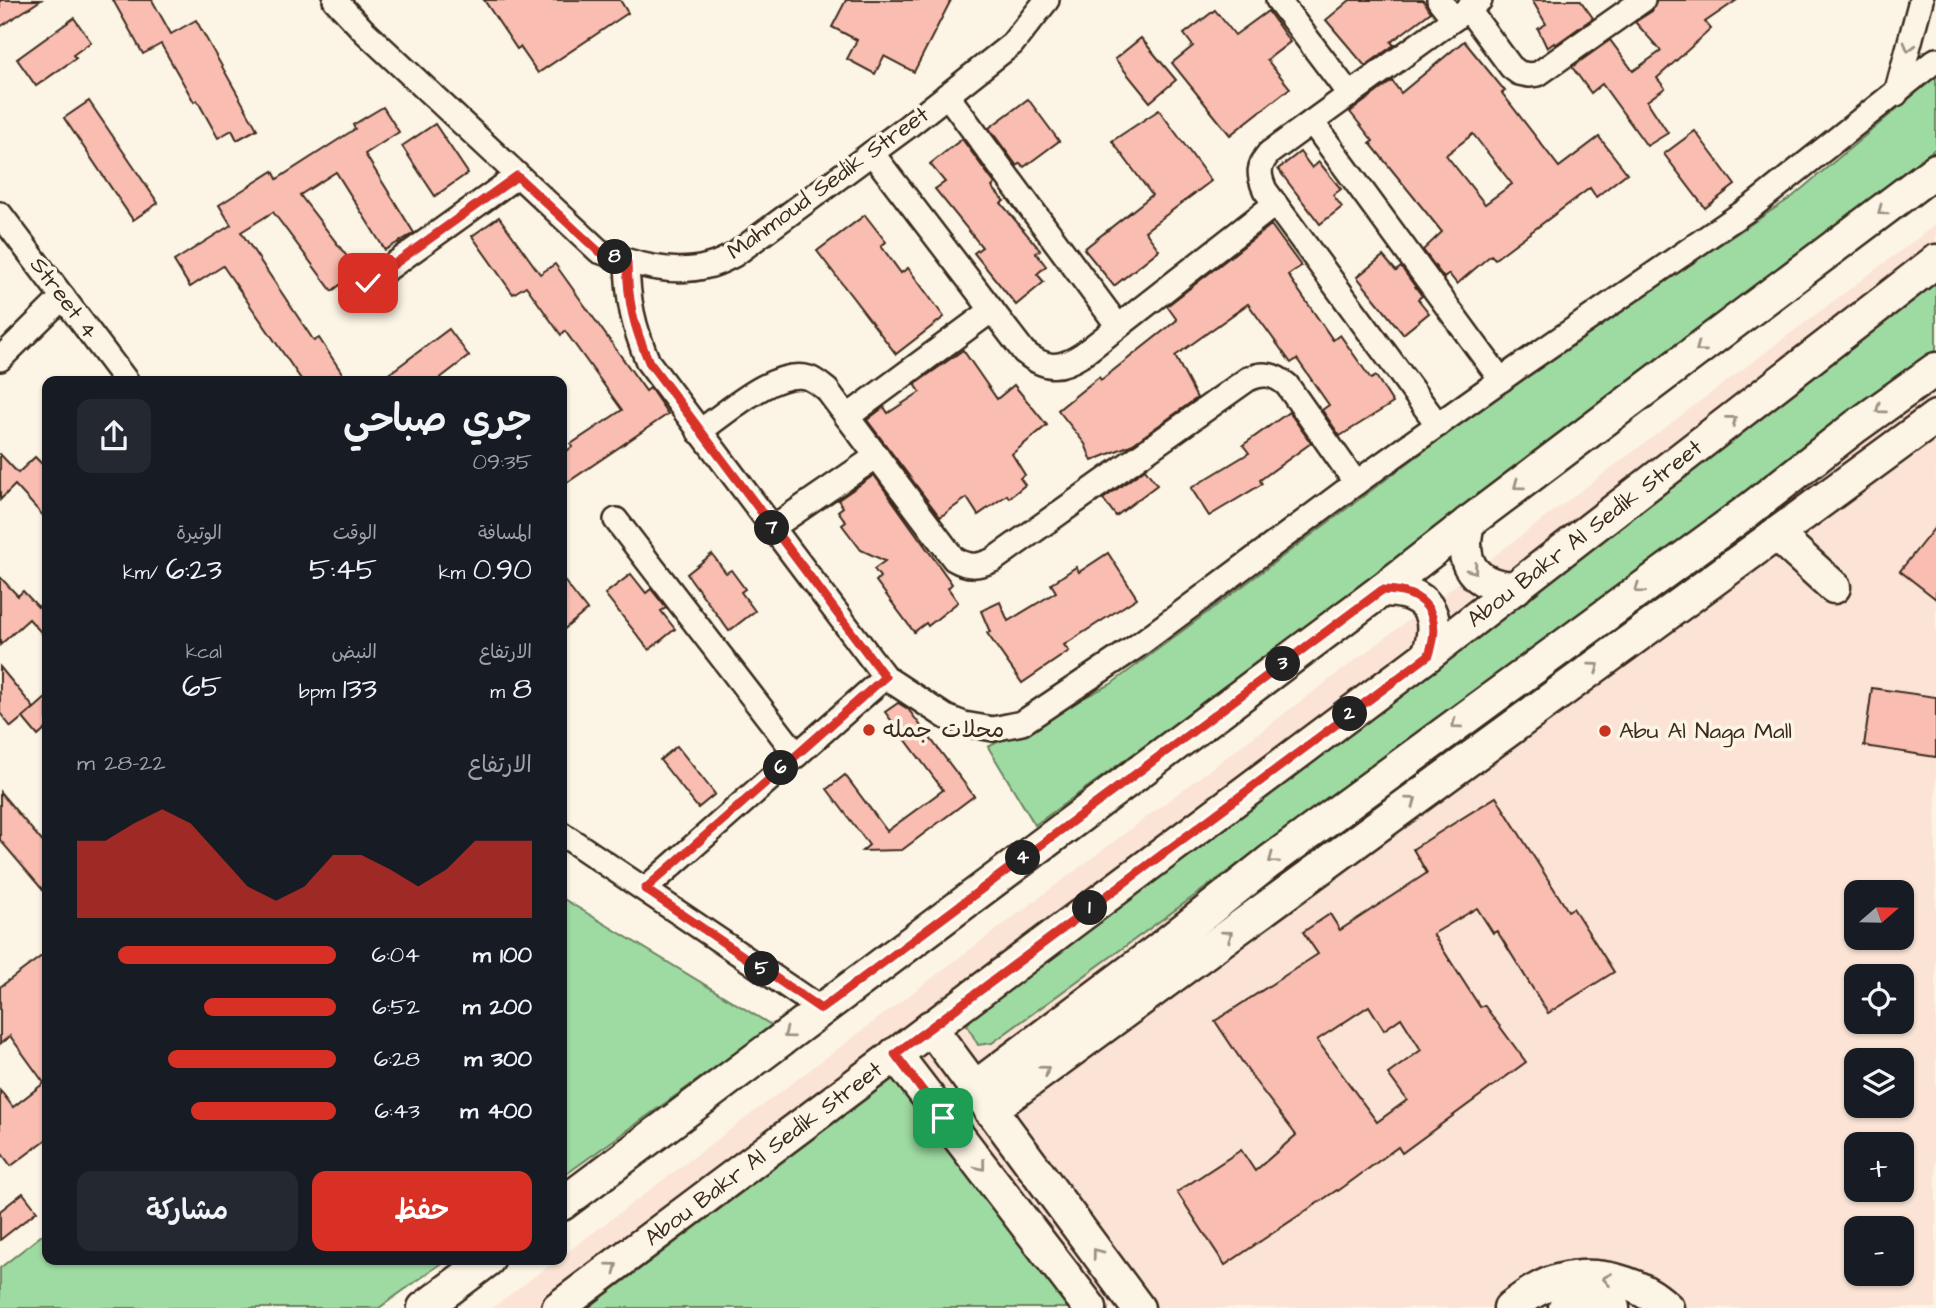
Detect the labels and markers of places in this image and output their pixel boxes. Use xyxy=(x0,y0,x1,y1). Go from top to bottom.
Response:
pin: 8 xyxy=(598,240,632,274)
pin xyxy=(338,253,398,313)
pin: 7 xyxy=(754,510,790,546)
pin: 3 xyxy=(1266,646,1300,682)
pin: 2 xyxy=(1332,696,1368,732)
place label: محلات جمله xyxy=(883,714,1004,746)
place label: Abu Al Naga Mall xyxy=(1619,715,1792,748)
marker: محلات جمله xyxy=(861,722,877,738)
marker: Abu Al Naga Mall xyxy=(1597,723,1613,739)
pin: 6 xyxy=(764,750,798,786)
pin: 4 xyxy=(1006,840,1040,876)
pin: 1 xyxy=(1072,890,1108,926)
pin: 5 xyxy=(744,951,780,986)
pin xyxy=(913,1088,973,1148)

